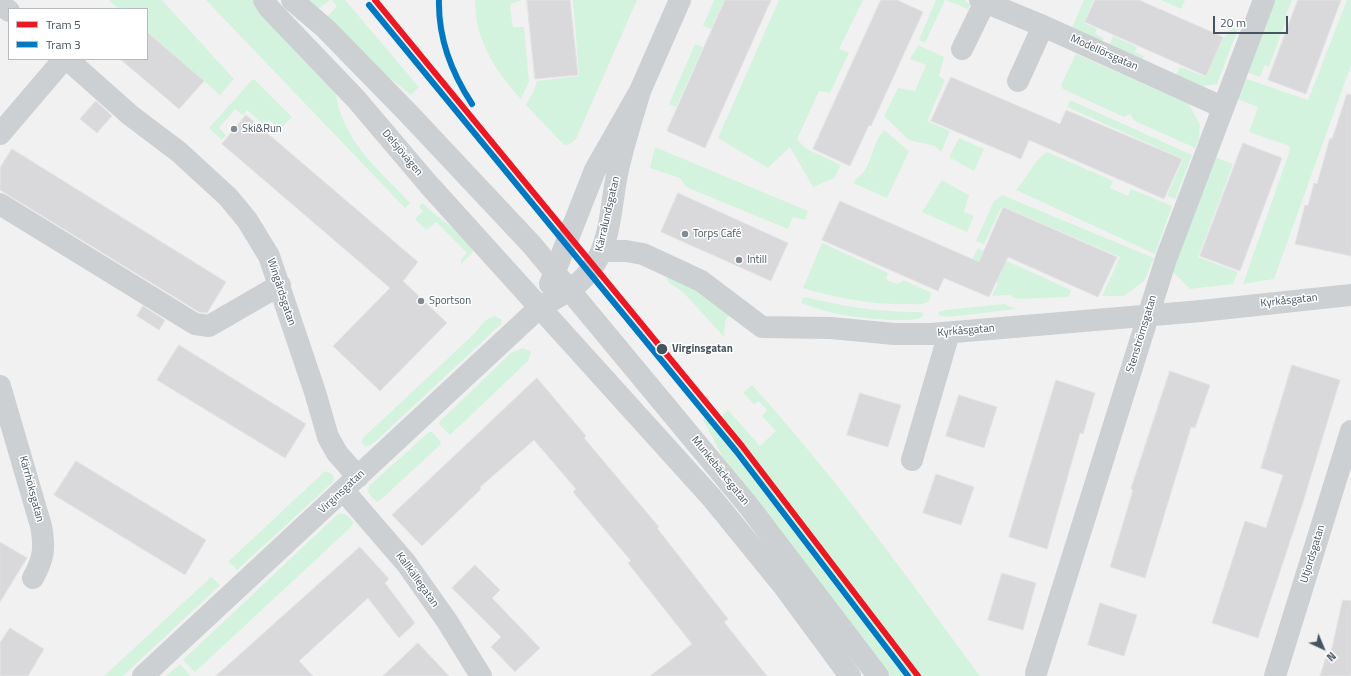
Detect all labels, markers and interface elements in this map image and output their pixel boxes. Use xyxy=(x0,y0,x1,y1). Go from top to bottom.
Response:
legend xyxy=(8,8,148,60)
scale bar xyxy=(1215,8,1290,34)
text: 20 m xyxy=(1220,13,1246,32)
text: Tram 5 xyxy=(46,15,81,34)
street label: Modellörsgatan xyxy=(1068,32,1140,74)
text: Tram 3 xyxy=(46,35,81,54)
place label: Ski&Run xyxy=(242,122,282,136)
marker: Ski&Run xyxy=(229,124,239,134)
street label: Delsjövägen xyxy=(379,127,425,179)
street label: Kärralundsgatan xyxy=(593,175,623,253)
place label: Torps Café xyxy=(693,227,741,241)
marker: Torps Café xyxy=(680,229,690,239)
place label: Intill xyxy=(747,253,767,267)
marker: Intill xyxy=(734,255,744,265)
street label: Wingårdsgatan xyxy=(264,257,298,327)
street label: Kyrkåsgatan xyxy=(1260,291,1318,311)
place label: Sportson xyxy=(429,294,471,308)
street label: Stenströmsgatan xyxy=(1124,294,1160,374)
marker: Sportson xyxy=(416,296,426,306)
street label: Kyrkåsgatan xyxy=(937,322,995,340)
marker: Virginsgatan xyxy=(655,342,669,356)
place label: Virginsgatan xyxy=(672,342,733,356)
street label: Munkebäcksgatan xyxy=(688,434,752,508)
street label: Kärrhöksgatan xyxy=(16,455,46,523)
street label: Virginsgatan xyxy=(316,467,368,517)
street label: Utjordsgatan xyxy=(1298,523,1328,585)
street label: Kallkällegatan xyxy=(393,550,441,610)
north arrow xyxy=(1303,628,1343,668)
text: N xyxy=(1323,648,1340,665)

